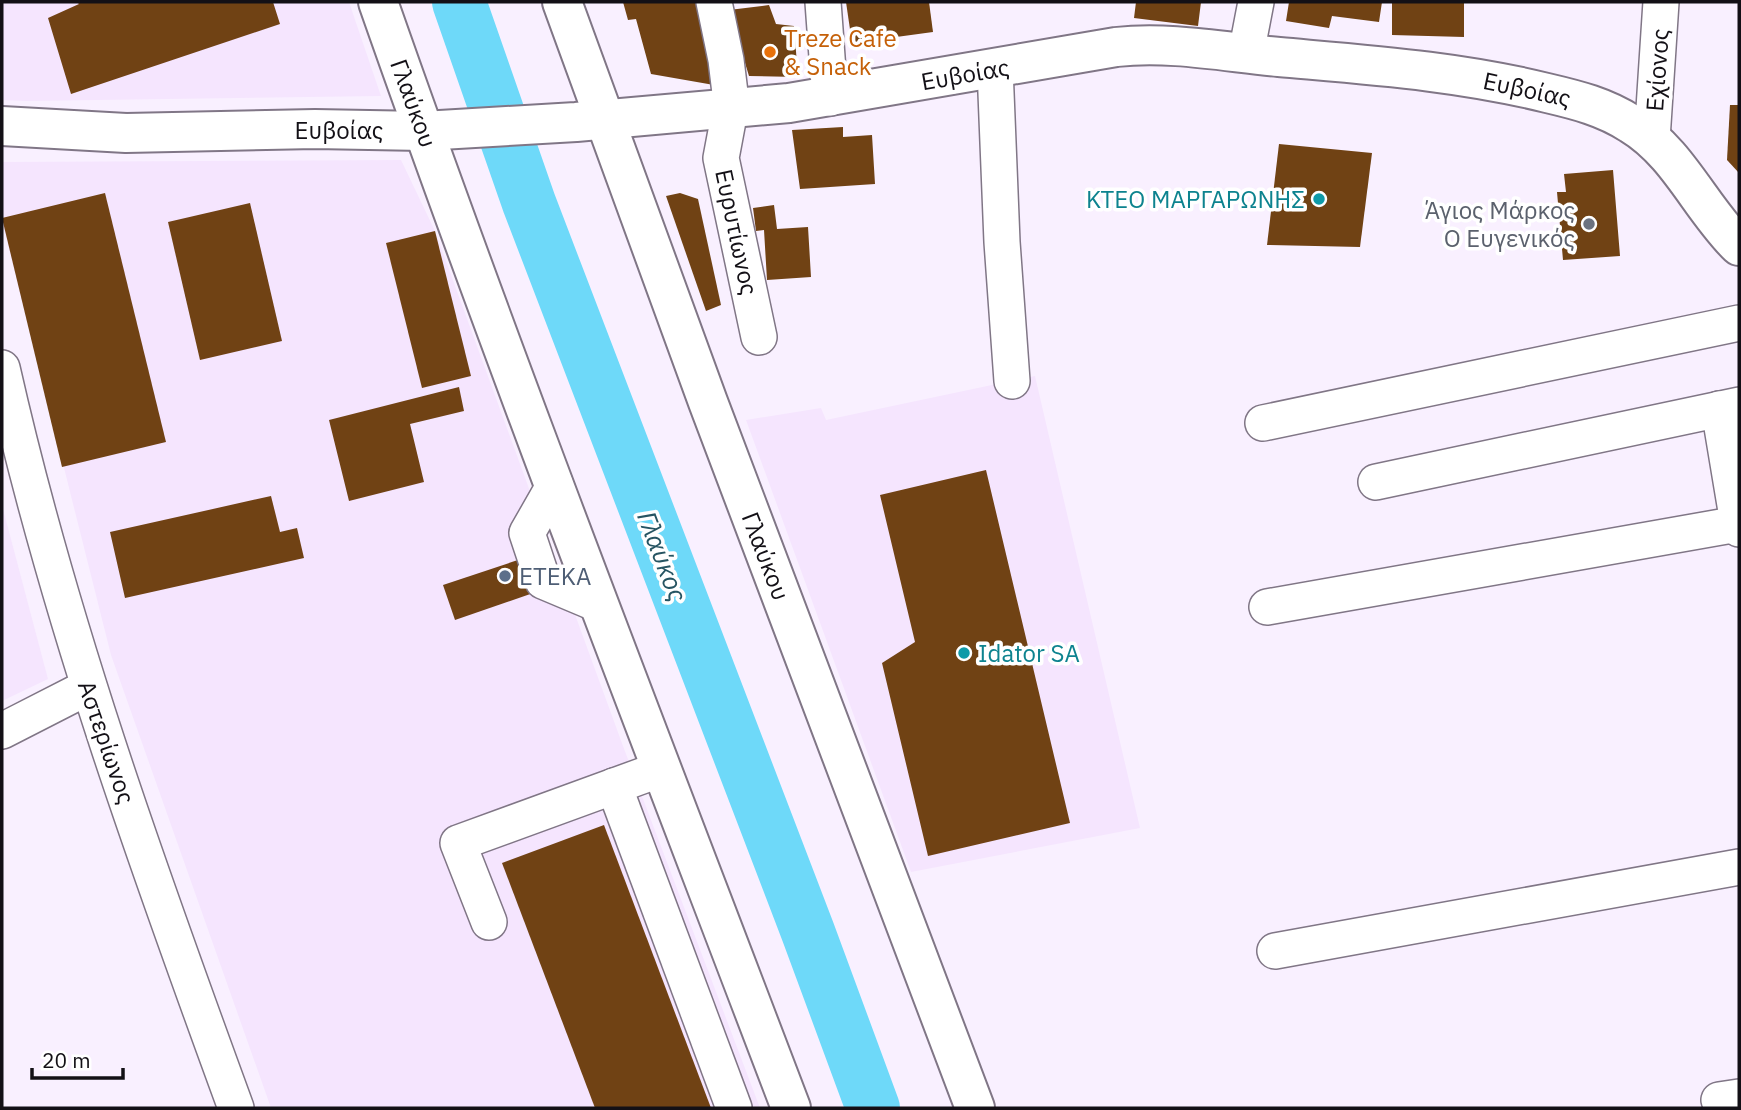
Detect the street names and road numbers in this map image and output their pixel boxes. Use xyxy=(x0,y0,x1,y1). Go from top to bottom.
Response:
street label: Εχίονος xyxy=(1638,27,1676,113)
street label: Ευβοίας xyxy=(918,51,1012,97)
street label: Γλαύκου xyxy=(383,54,445,152)
street label: Ευβοίας xyxy=(1480,64,1574,114)
street label: Ευβοίας xyxy=(295,114,383,146)
street label: Ευρυτίωνος xyxy=(708,166,766,298)
street label: Γλαύκου xyxy=(735,507,797,605)
street label: Αστερίωνος xyxy=(71,676,143,808)

